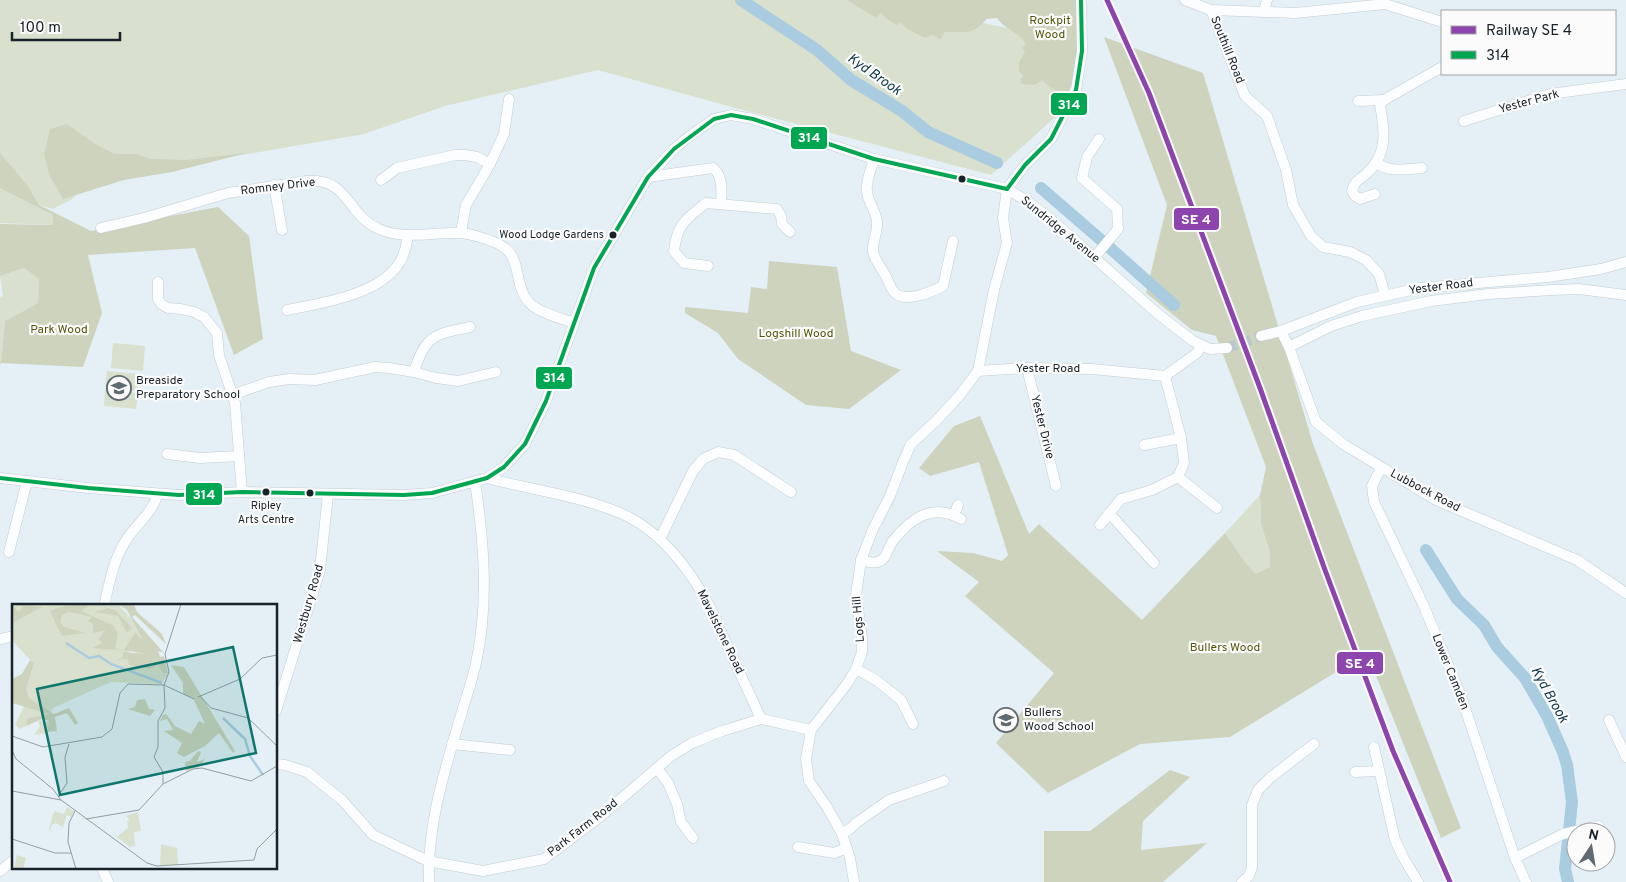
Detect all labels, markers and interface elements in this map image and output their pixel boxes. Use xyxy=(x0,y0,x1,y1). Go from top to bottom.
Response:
scale bar xyxy=(12,10,120,42)
legend xyxy=(1441,10,1616,75)
park label: Rockpit Wood xyxy=(1029,13,1071,43)
street label: Southill Road xyxy=(1206,14,1248,86)
text: 100 m xyxy=(20,19,61,38)
text: Railway SE 4 xyxy=(1486,22,1572,41)
text: 314 xyxy=(1486,47,1510,66)
water label: Kyd Brook xyxy=(844,50,905,100)
street label: Yester Park xyxy=(1497,86,1561,118)
line badge: 314 xyxy=(1050,92,1088,116)
text: 314 xyxy=(1058,97,1080,114)
line badge: 314 xyxy=(790,126,828,150)
text: 314 xyxy=(798,130,820,147)
street label: Romney Drive xyxy=(240,174,316,200)
unlabelled marker xyxy=(957,174,967,184)
street label: Sundridge Avenue xyxy=(1017,193,1103,267)
line badge: SE 4 xyxy=(1173,207,1220,231)
text: SE 4 xyxy=(1181,212,1211,229)
place label: Wood Lodge Gardens xyxy=(499,228,604,242)
marker: Wood Lodge Gardens xyxy=(608,230,618,240)
street label: Yester Road xyxy=(1408,275,1474,299)
park label: Park Wood xyxy=(30,322,88,338)
park label: Logshill Wood xyxy=(758,326,834,342)
street label: Yester Road xyxy=(1016,361,1080,377)
line badge: 314 xyxy=(535,366,573,390)
text: 314 xyxy=(543,370,565,387)
place label: Breaside Preparatory School xyxy=(136,373,240,403)
school or university icon: Breaside Preparatory School xyxy=(106,375,132,401)
street label: Yester Drive xyxy=(1026,393,1058,461)
street label: Lubbock Road xyxy=(1387,466,1463,516)
line badge: 314 xyxy=(185,482,223,506)
text: 314 xyxy=(193,487,215,504)
marker: Ripley Arts Centre xyxy=(261,487,271,497)
unlabelled marker xyxy=(305,488,315,498)
place label: Ripley Arts Centre xyxy=(238,499,294,527)
street label: Westbury Road xyxy=(290,563,328,645)
street label: Mavelstone Road xyxy=(693,587,747,677)
street label: Logs Hill xyxy=(849,595,869,643)
inset map xyxy=(12,604,278,870)
street label: Lower Camden xyxy=(1428,632,1472,712)
park label: Bullers Wood xyxy=(1190,640,1260,656)
line badge: SE 4 xyxy=(1336,651,1384,675)
text: SE 4 xyxy=(1345,656,1375,673)
water label: Kyd Brook xyxy=(1527,664,1572,727)
place label: Bullers Wood School xyxy=(1024,705,1094,735)
school or university icon: Bullers Wood School xyxy=(993,707,1019,733)
street label: Park Farm Road xyxy=(544,795,622,861)
north arrow xyxy=(1566,822,1616,872)
text: N xyxy=(1587,826,1600,845)

